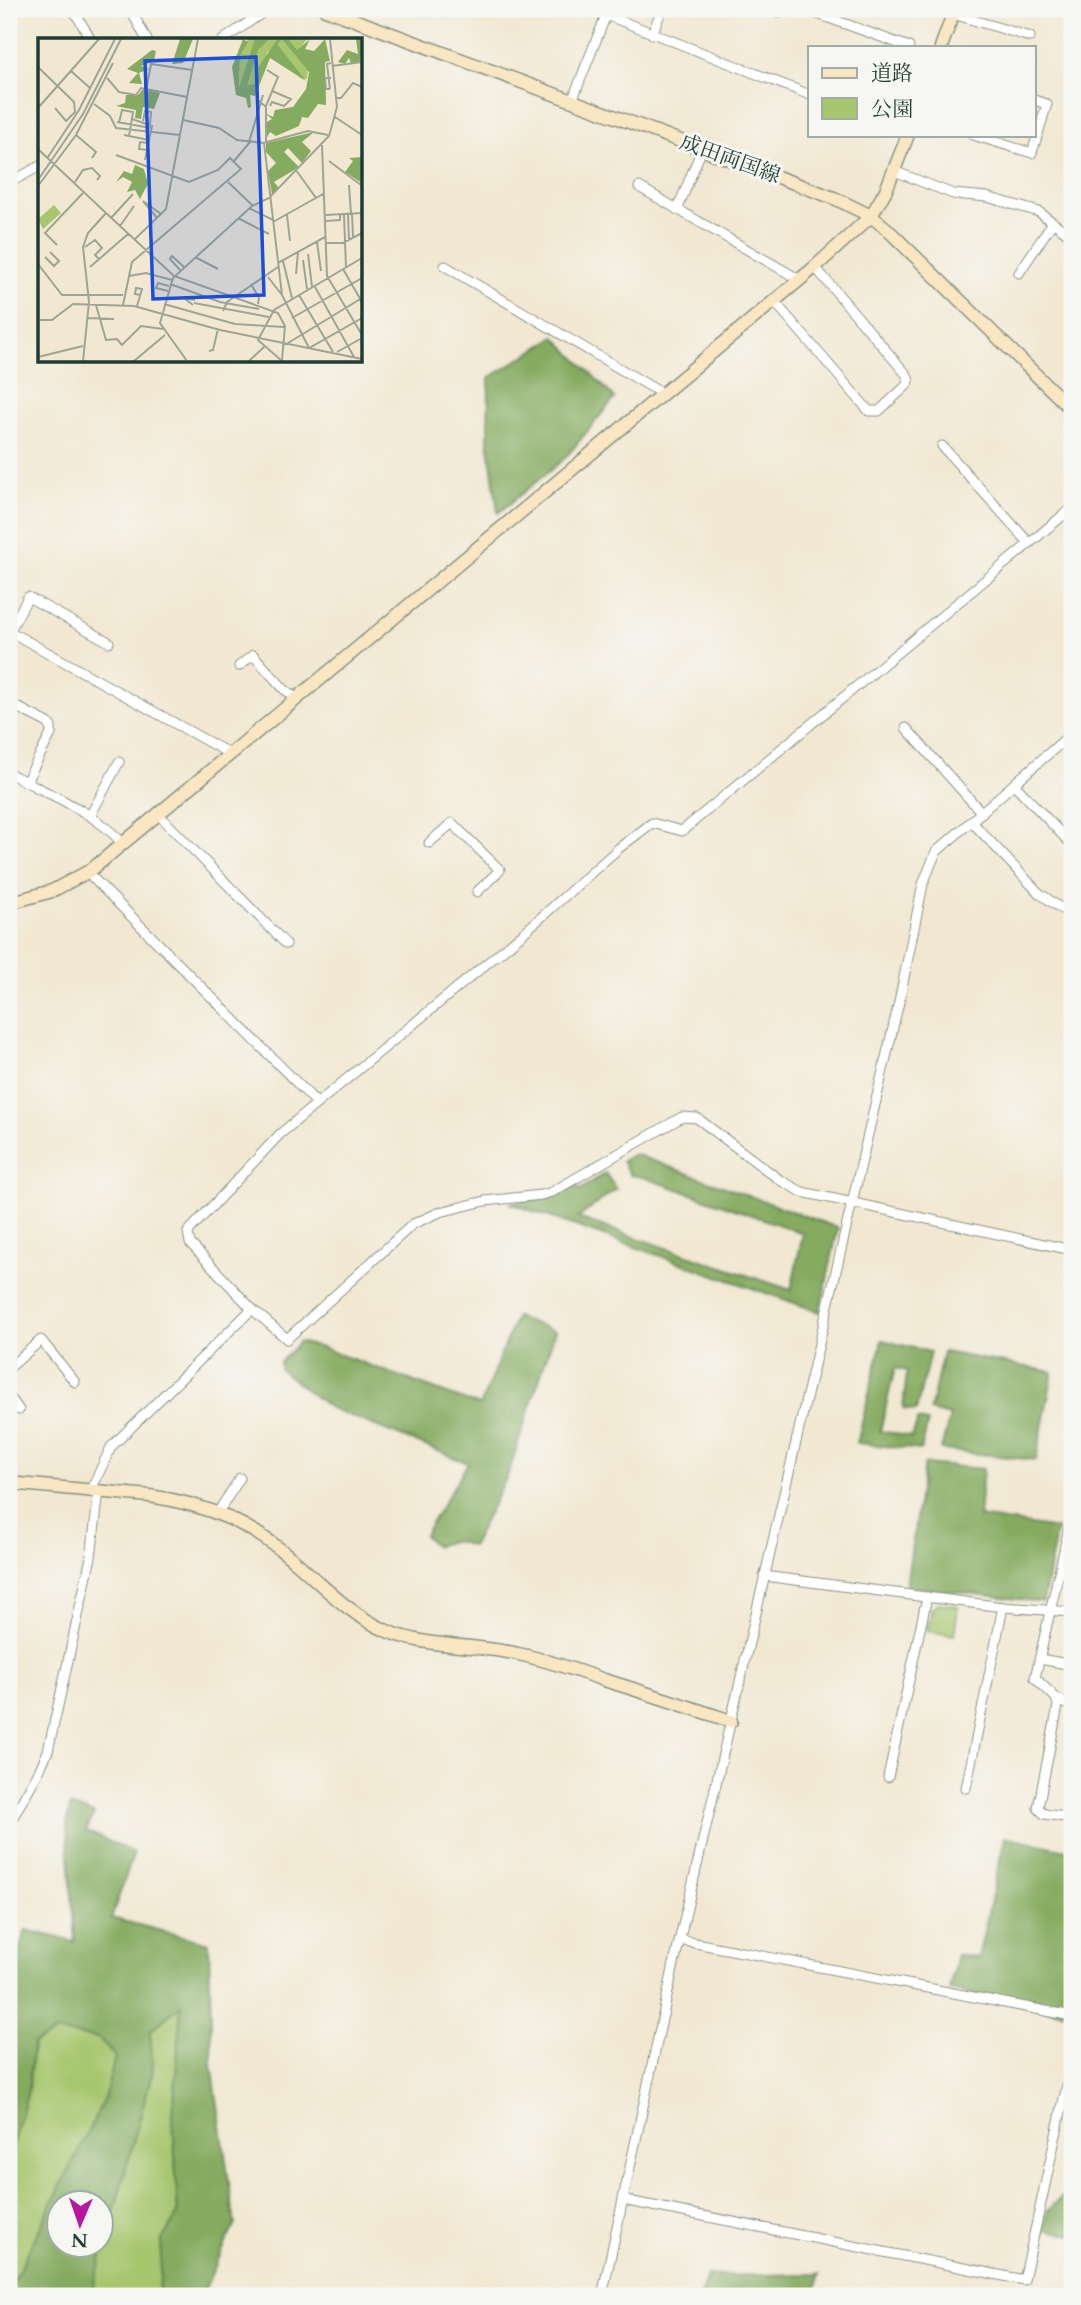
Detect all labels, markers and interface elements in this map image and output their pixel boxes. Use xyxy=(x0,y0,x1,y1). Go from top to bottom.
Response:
inset map xyxy=(38,38,362,362)
legend xyxy=(808,46,1036,136)
text: 道路 xyxy=(871,59,913,88)
text: 公園 xyxy=(871,95,913,124)
street label: 成田両国線 xyxy=(676,127,784,191)
north arrow xyxy=(46,2190,116,2260)
text: N xyxy=(70,2227,88,2253)

